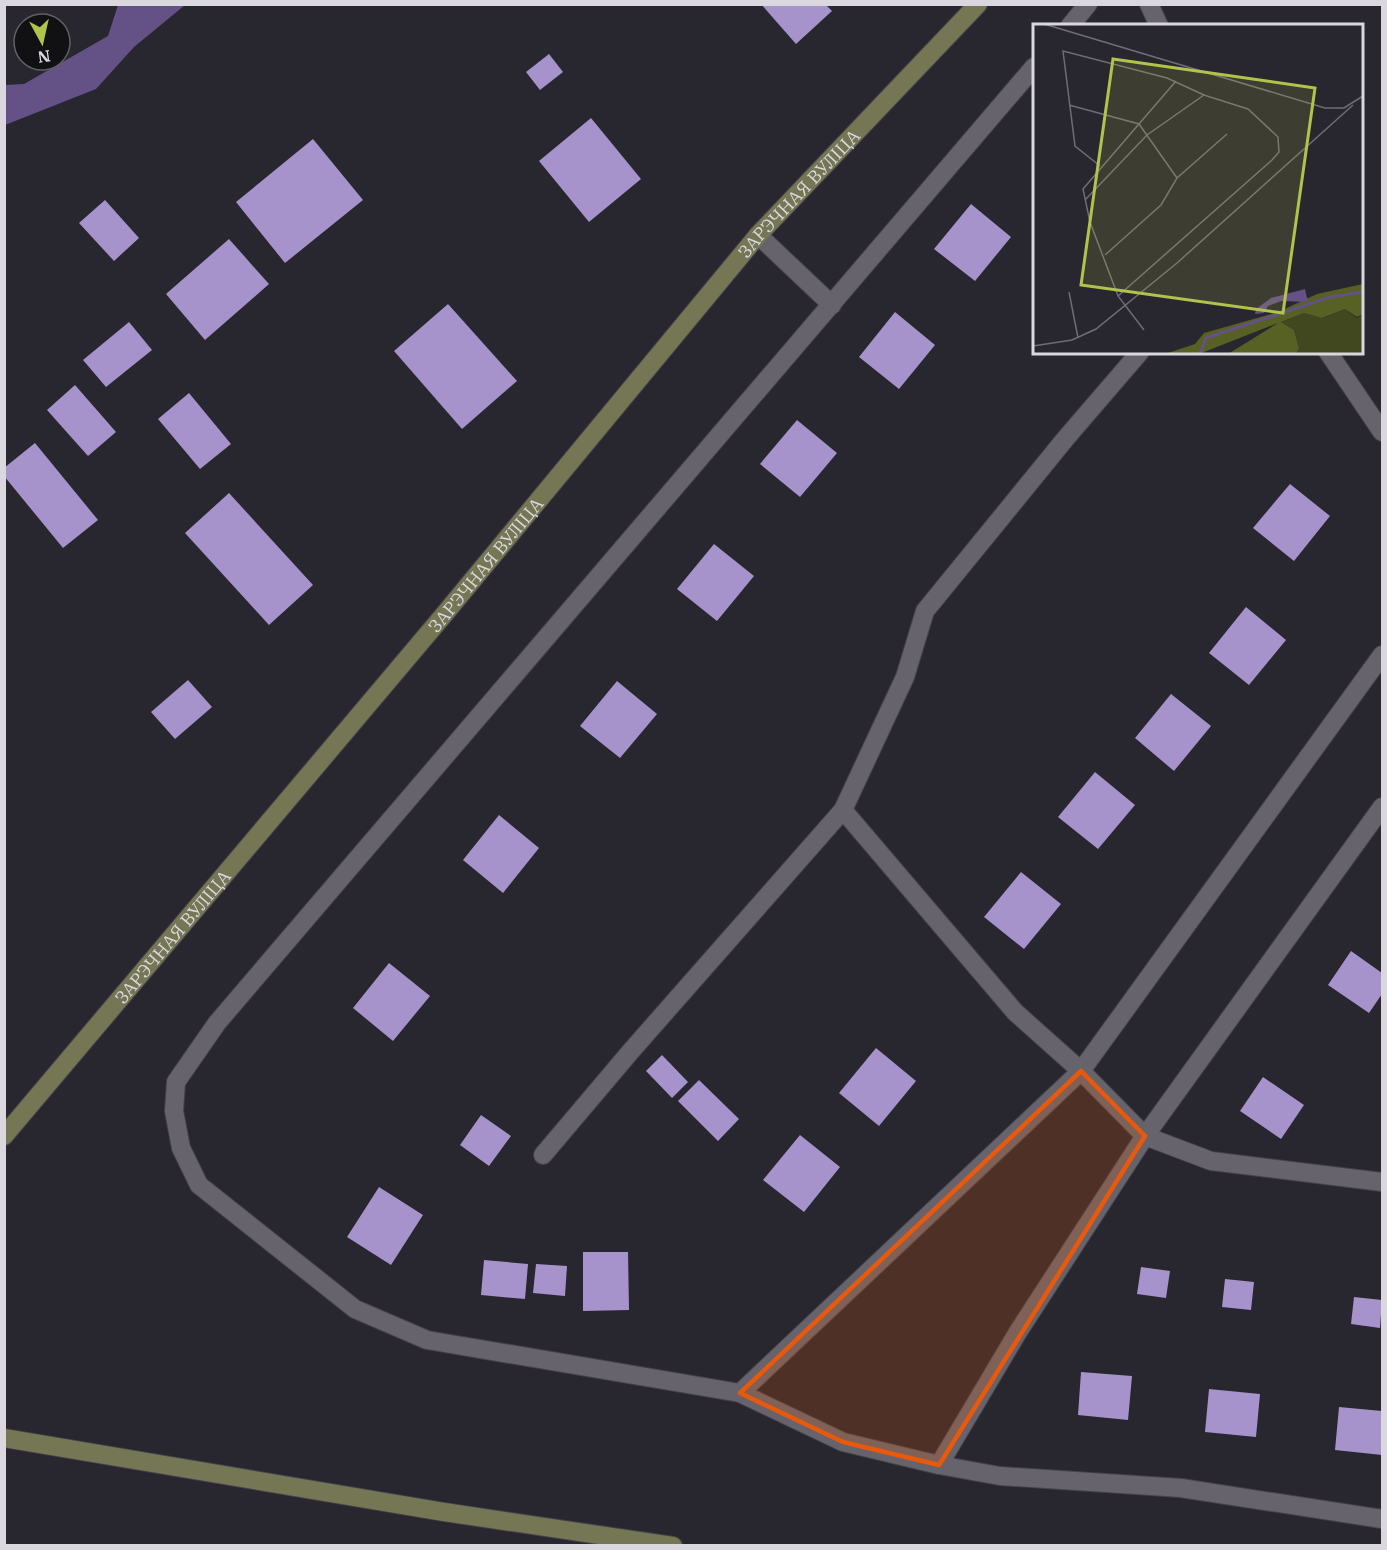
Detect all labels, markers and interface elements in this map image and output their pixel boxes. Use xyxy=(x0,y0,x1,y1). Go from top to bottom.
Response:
north arrow xyxy=(12,12,72,72)
inset map xyxy=(1033,24,1363,354)
text: N xyxy=(36,46,52,68)
street label: ЗАРЭЧНАЯ ВУЛІЦА xyxy=(733,124,865,262)
street label: ЗАРЭЧНАЯ ВУЛІЦА xyxy=(423,492,548,637)
street label: ЗАРЭЧНАЯ ВУЛІЦА xyxy=(109,864,236,1008)

